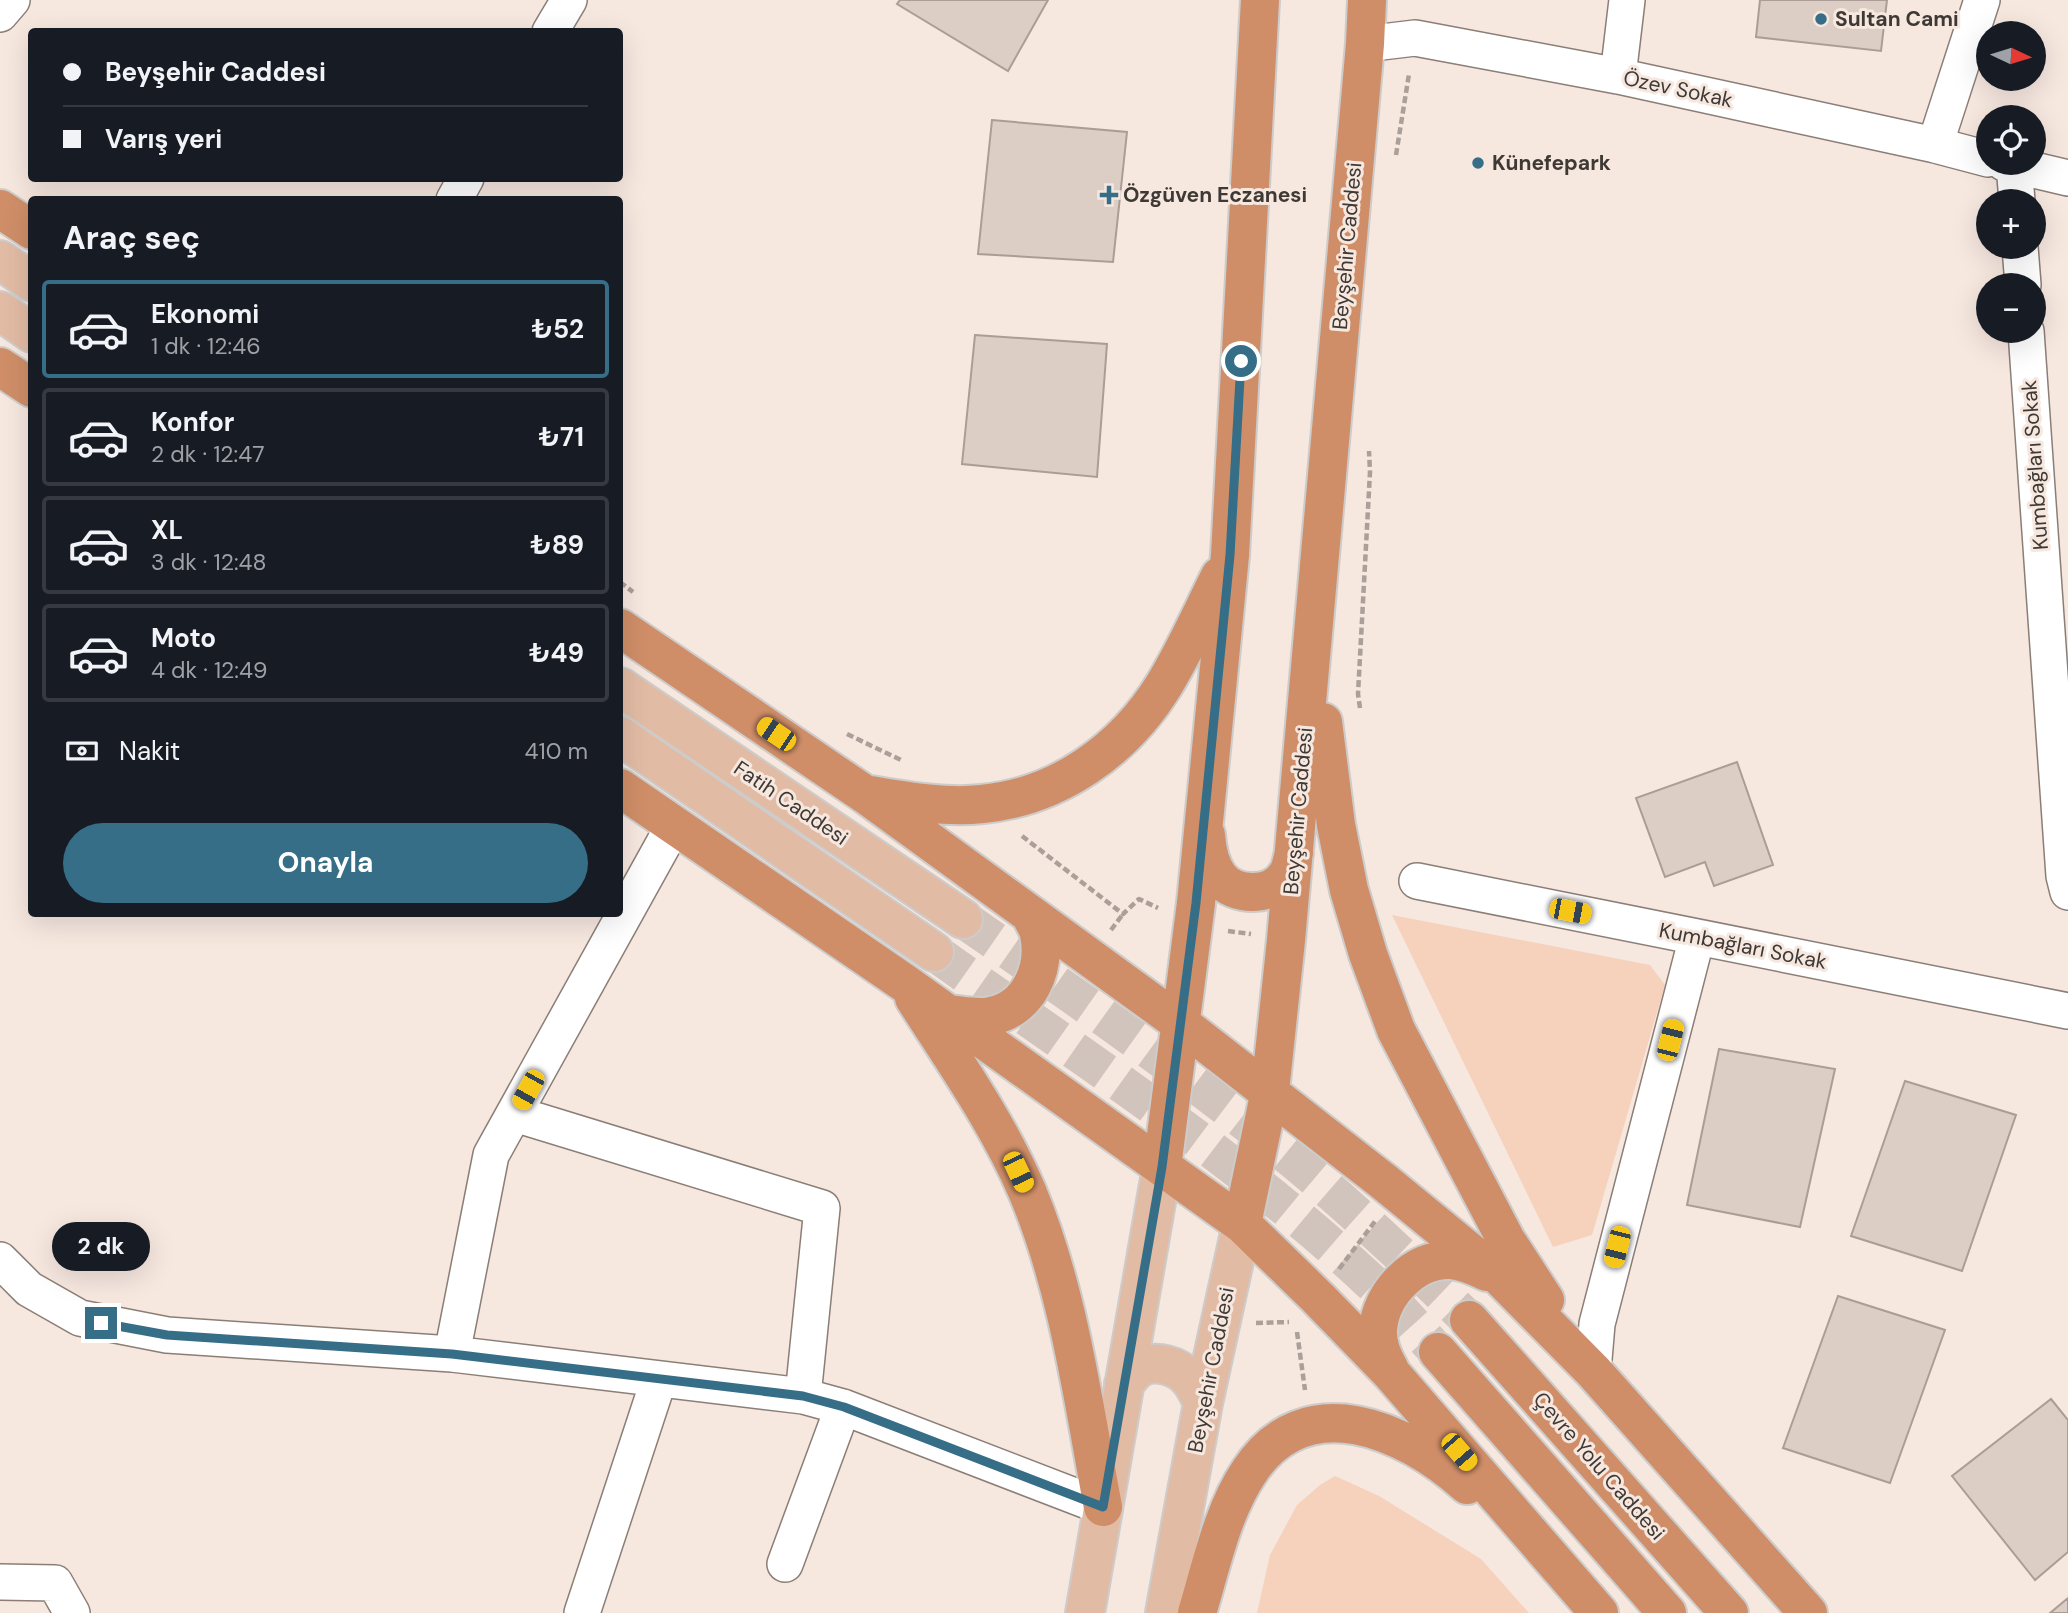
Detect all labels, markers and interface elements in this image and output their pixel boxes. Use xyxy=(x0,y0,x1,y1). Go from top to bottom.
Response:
place label: Sultan Cami xyxy=(1835,5,1959,33)
marker: Sultan Cami xyxy=(1813,11,1829,27)
north arrow xyxy=(1976,21,2046,91)
map controls xyxy=(1976,21,2046,343)
text: Beyşehir Caddesi xyxy=(105,55,326,89)
street label: Özev Sokak xyxy=(1621,64,1736,114)
button: locate xyxy=(1976,105,2046,175)
text: Varış yeri xyxy=(105,122,222,156)
place label: Künefepark xyxy=(1492,149,1611,177)
marker: Künefepark xyxy=(1470,155,1486,171)
street label: Beyşehir Caddesi xyxy=(1326,161,1368,331)
place label: Özgüven Eczanesi xyxy=(1123,181,1307,209)
marker: Özgüven Eczanesi xyxy=(1101,187,1117,203)
button: + xyxy=(1976,189,2046,259)
text: Araç seç xyxy=(63,217,200,259)
button: − xyxy=(1976,273,2046,343)
text: Ekonomi xyxy=(151,297,259,331)
icon: car xyxy=(67,298,130,361)
text: ₺52 xyxy=(532,312,584,346)
text: 1 dk · 12:46 xyxy=(151,331,261,361)
route start xyxy=(1225,345,1257,377)
street label: Kumbağları Sokak xyxy=(2015,379,2055,551)
text: Konfor xyxy=(151,405,234,439)
icon: car xyxy=(67,406,130,469)
text: ₺71 xyxy=(539,420,584,454)
text: 2 dk · 12:47 xyxy=(151,439,264,469)
text: XL xyxy=(151,513,183,547)
icon: car xyxy=(67,514,130,577)
text: ₺89 xyxy=(530,528,584,562)
text: 3 dk · 12:48 xyxy=(151,547,267,577)
text: Moto xyxy=(151,621,216,655)
icon: car xyxy=(67,622,130,685)
text: ₺49 xyxy=(529,636,584,670)
text: 4 dk · 12:49 xyxy=(151,655,267,685)
car xyxy=(753,714,800,754)
street label: Beyşehir Caddesi xyxy=(1277,726,1319,896)
icon: cash xyxy=(63,732,101,770)
text: Nakit xyxy=(119,734,180,768)
text: 410 m xyxy=(525,736,588,766)
street label: Fatih Caddesi xyxy=(728,754,854,852)
button: Onayla xyxy=(63,823,588,903)
car xyxy=(1548,897,1593,925)
street label: Kumbağları Sokak xyxy=(1657,916,1830,976)
car xyxy=(1655,1017,1686,1063)
car xyxy=(509,1067,548,1113)
car xyxy=(1000,1149,1037,1195)
callout: 2 dk xyxy=(52,1222,150,1270)
car xyxy=(1602,1224,1633,1270)
text: 2 dk xyxy=(77,1231,125,1261)
street label: Beyşehir Caddesi xyxy=(1181,1285,1241,1455)
route end xyxy=(85,1307,117,1339)
street label: Çevre Yolu Caddesi xyxy=(1527,1386,1671,1546)
car xyxy=(1438,1429,1481,1475)

